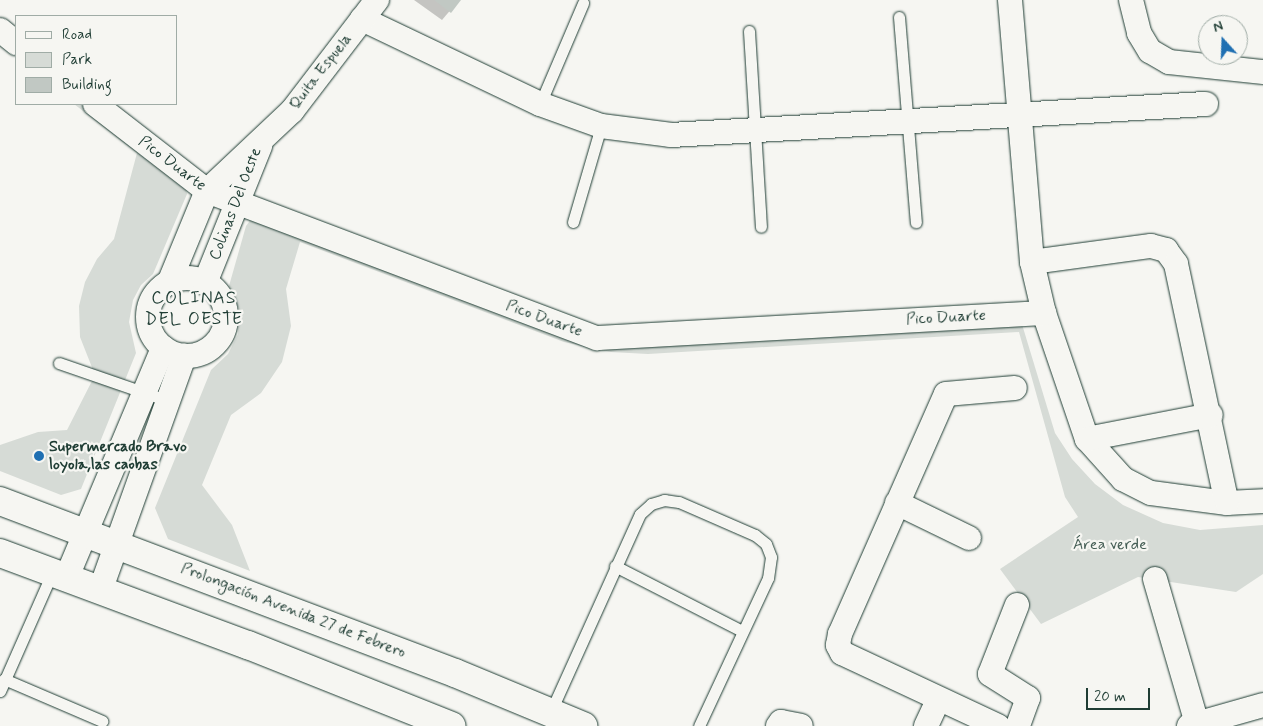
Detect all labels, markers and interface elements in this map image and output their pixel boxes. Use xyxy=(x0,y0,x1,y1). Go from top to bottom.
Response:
legend xyxy=(15,15,178,105)
north arrow xyxy=(1198,15,1248,65)
text: N xyxy=(1211,17,1226,37)
text: Road xyxy=(62,25,92,45)
street label: Quita Espuela xyxy=(285,30,357,114)
text: Park xyxy=(62,50,92,70)
text: Building xyxy=(62,75,112,95)
street label: Pico Duarte xyxy=(135,133,209,195)
street label: Colinas Del Oeste xyxy=(206,145,266,263)
district label: COLINAS DEL OESTE xyxy=(141,288,247,330)
street label: Pico Duarte xyxy=(504,297,584,341)
street label: Pico Duarte xyxy=(906,306,986,330)
place label: Supermercado Bravo loyola,las caobas xyxy=(49,437,185,475)
marker: Supermercado Bravo loyola,las caobas xyxy=(33,450,45,462)
park label: Área verde xyxy=(1073,535,1147,555)
street label: Prolongación Avenida 27 de Febrero xyxy=(178,559,408,663)
scale bar xyxy=(1088,678,1152,710)
text: 20 m xyxy=(1094,687,1126,707)

